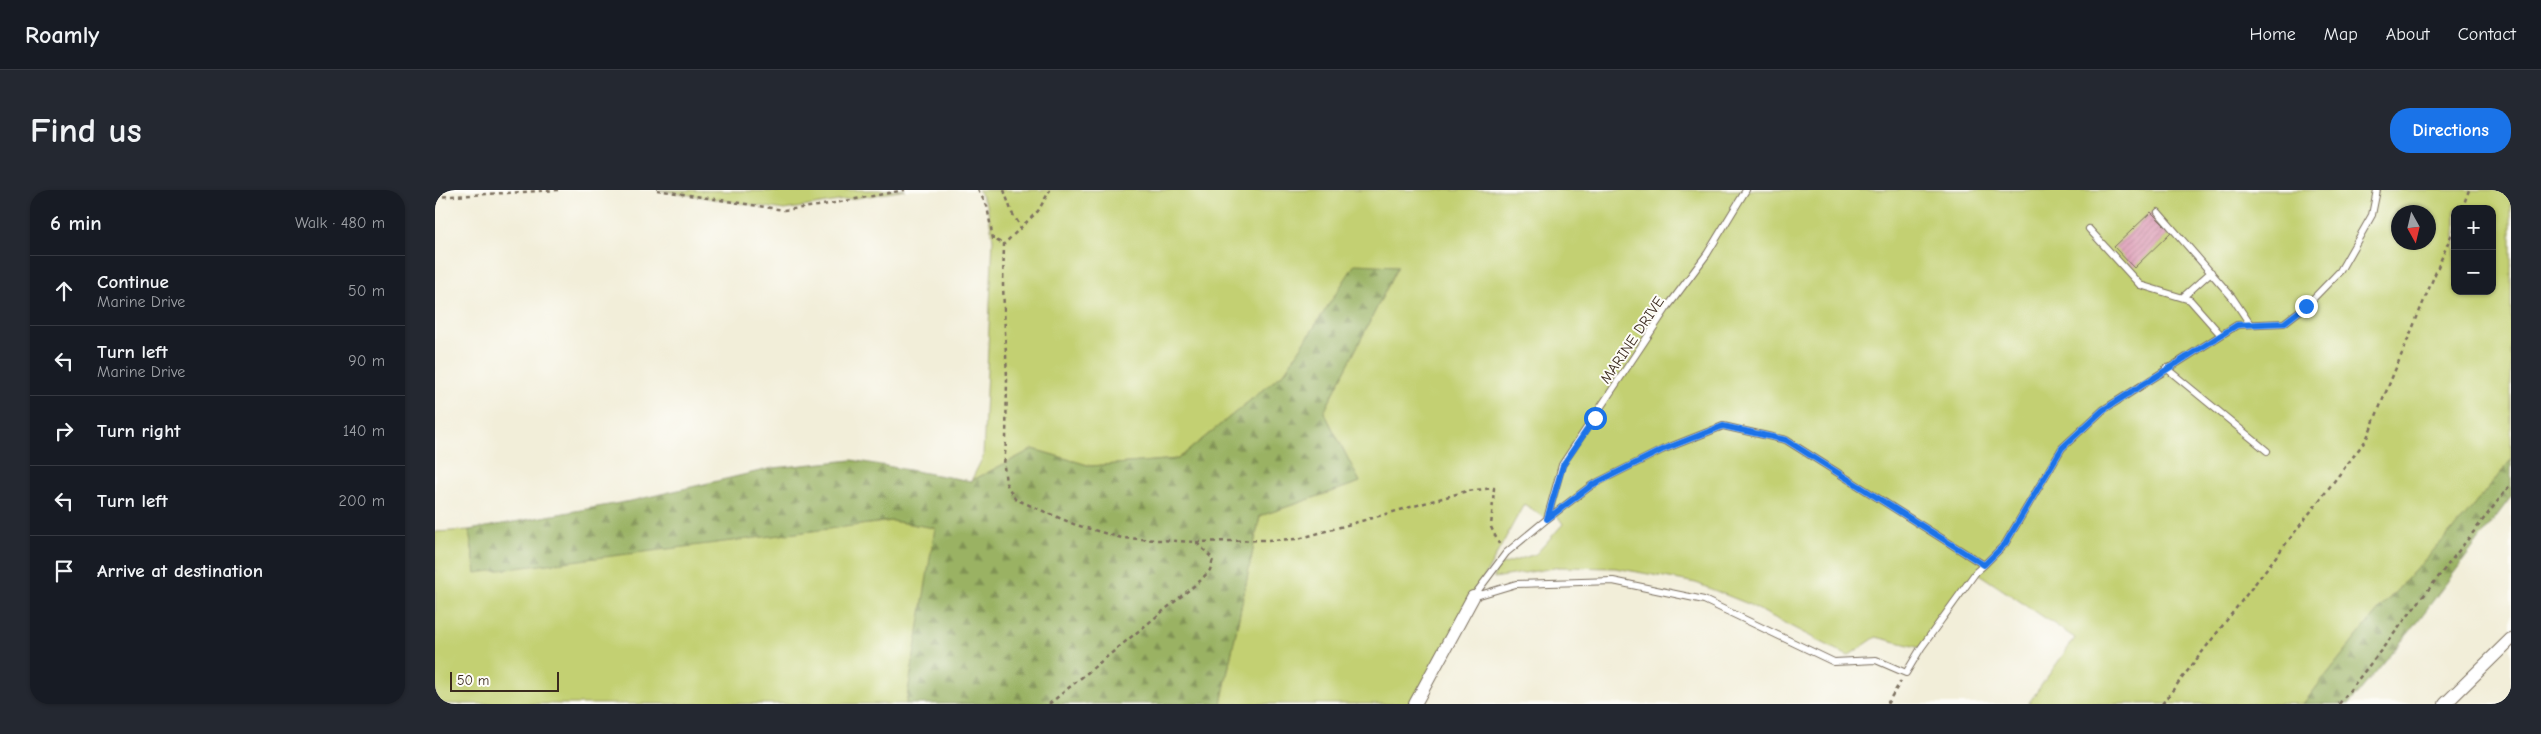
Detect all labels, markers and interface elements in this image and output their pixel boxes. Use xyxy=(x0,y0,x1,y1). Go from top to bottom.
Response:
text: Roamly xyxy=(25,21,99,49)
text: Home xyxy=(2249,24,2296,45)
text: Map xyxy=(2324,24,2358,45)
text: About xyxy=(2386,24,2430,45)
text: Contact xyxy=(2458,24,2516,45)
button: Directions xyxy=(2390,108,2511,153)
text: Find us xyxy=(30,110,142,151)
north arrow xyxy=(2391,205,2436,250)
map controls xyxy=(2451,205,2496,295)
button: + xyxy=(2451,205,2496,250)
text: 6 min xyxy=(50,211,102,235)
text: Walk · 480 m xyxy=(295,214,385,232)
button: − xyxy=(2451,250,2496,295)
text: Continue xyxy=(97,271,169,293)
icon: ahead xyxy=(50,277,78,305)
text: 50 m xyxy=(348,282,385,300)
text: Marine Drive xyxy=(97,293,185,311)
street label: MARINE DRIVE xyxy=(1596,293,1668,387)
route end xyxy=(2295,295,2318,318)
text: Turn left xyxy=(97,341,168,363)
icon: left xyxy=(50,347,78,375)
text: 90 m xyxy=(348,352,385,370)
text: Marine Drive xyxy=(97,363,185,381)
route start xyxy=(1584,407,1607,430)
icon: right xyxy=(50,417,78,445)
text: Turn right xyxy=(97,420,181,442)
text: 140 m xyxy=(343,422,385,440)
icon: left xyxy=(50,487,78,515)
text: Turn left xyxy=(97,490,168,512)
text: 200 m xyxy=(339,492,385,510)
icon: arrive xyxy=(50,557,78,585)
text: Arrive at destination xyxy=(97,560,263,582)
scale bar xyxy=(450,669,559,692)
text: 50 m xyxy=(457,672,489,689)

